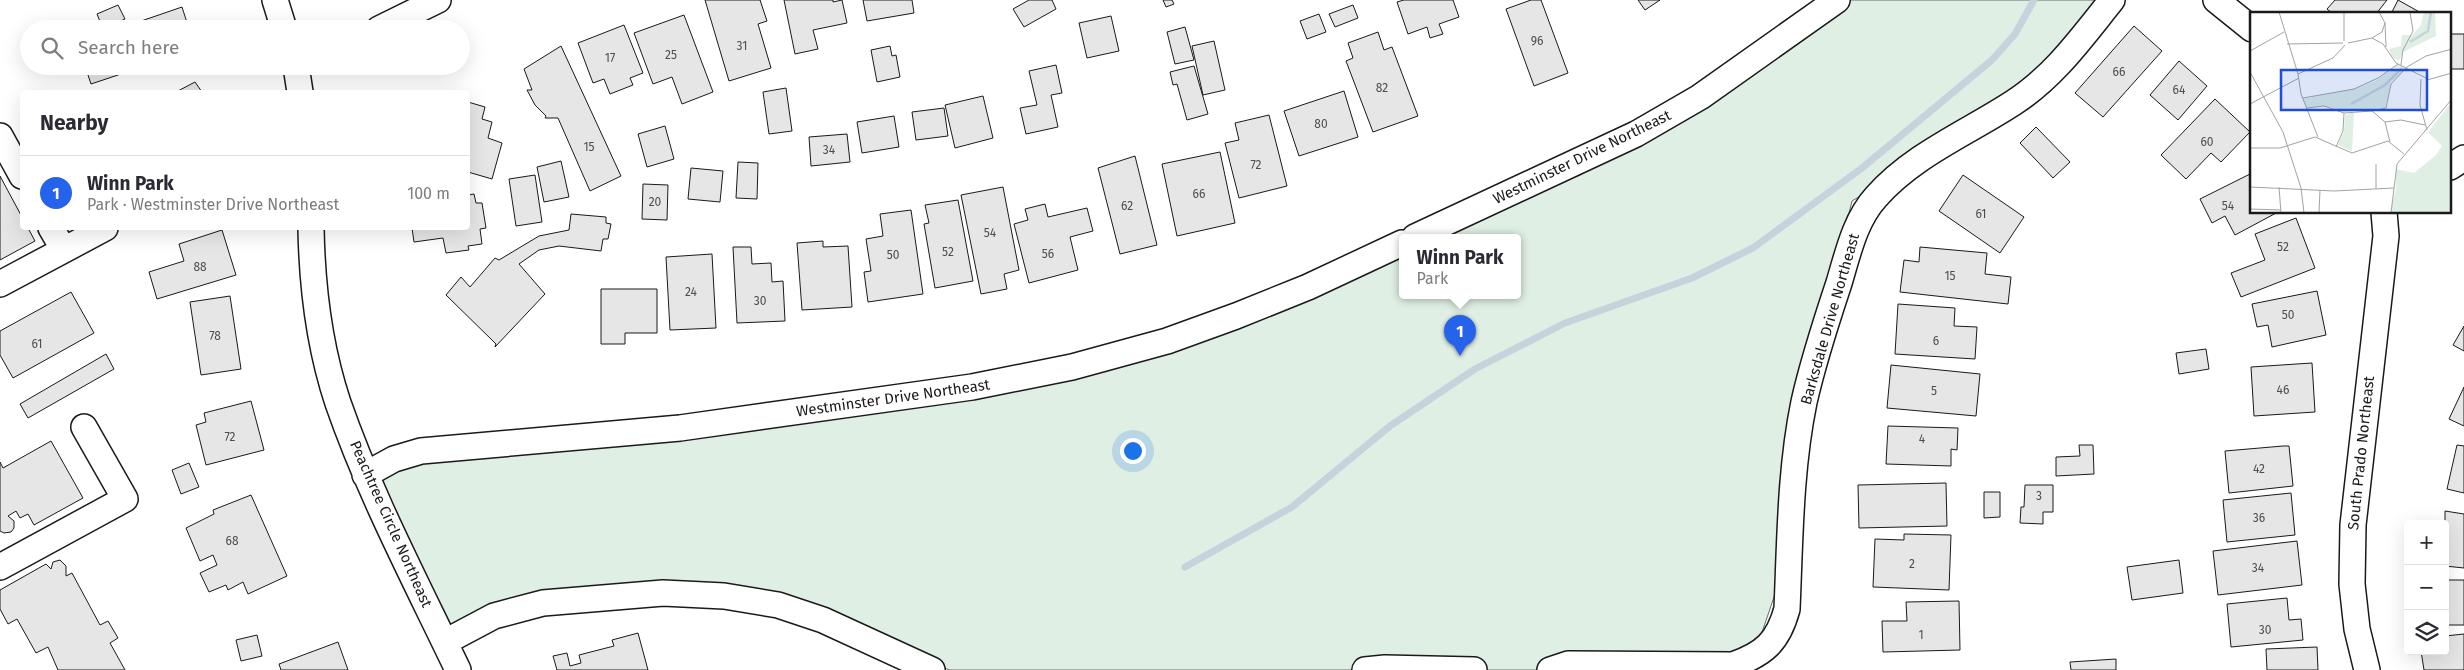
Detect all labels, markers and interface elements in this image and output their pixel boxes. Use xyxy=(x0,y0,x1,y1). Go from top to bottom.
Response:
inset map xyxy=(2250,12,2452,214)
search box xyxy=(20,20,470,75)
icon: search xyxy=(38,34,66,62)
house number: 96 xyxy=(1531,34,1543,48)
text: Search here xyxy=(78,36,179,59)
house number: 31 xyxy=(737,39,747,53)
house number: 25 xyxy=(665,48,677,62)
house number: 17 xyxy=(605,51,615,65)
house number: 66 xyxy=(2113,65,2125,79)
house number: 82 xyxy=(1376,81,1388,95)
house number: 64 xyxy=(2173,83,2186,97)
street label: Westminster Drive Northeast xyxy=(1490,106,1674,208)
text: Nearby xyxy=(40,110,108,136)
house number: 80 xyxy=(1314,117,1328,131)
house number: 60 xyxy=(2200,135,2214,149)
house number: 15 xyxy=(583,140,595,154)
house number: 34 xyxy=(823,143,836,157)
house number: 72 xyxy=(1250,158,1262,172)
text: Winn Park xyxy=(87,172,174,195)
text: 1 xyxy=(52,184,60,203)
text: 100 m xyxy=(407,184,450,203)
house number: 66 xyxy=(1193,187,1205,201)
text: Park · Westminster Drive Northeast xyxy=(87,195,339,214)
house number: 20 xyxy=(649,195,662,209)
house number: 62 xyxy=(1121,199,1133,213)
house number: 54 xyxy=(2222,199,2235,213)
house number: 61 xyxy=(1975,207,1987,221)
house number: 54 xyxy=(984,226,997,240)
street label: Barksdale Drive Northeast xyxy=(1797,231,1863,407)
popup xyxy=(1399,234,1521,299)
house number: 52 xyxy=(2277,240,2289,254)
house number: 52 xyxy=(942,245,954,259)
text: Winn Park xyxy=(1417,246,1503,269)
house number: 56 xyxy=(1042,247,1054,261)
house number: 50 xyxy=(887,248,900,262)
house number: 88 xyxy=(193,260,207,274)
text: Park xyxy=(1417,269,1448,288)
house number: 15 xyxy=(1944,269,1956,283)
house number: 24 xyxy=(685,285,698,299)
house number: 30 xyxy=(754,294,767,308)
house number: 50 xyxy=(2282,308,2295,322)
pin: 1 xyxy=(1444,315,1476,356)
house number: 78 xyxy=(209,329,221,343)
house number: 6 xyxy=(1933,334,1939,348)
house number: 61 xyxy=(31,337,43,351)
street label: South Prado Northeast xyxy=(2344,374,2378,531)
street label: Westminster Drive Northeast xyxy=(795,375,992,421)
house number: 46 xyxy=(2277,383,2289,397)
house number: 5 xyxy=(1931,384,1937,398)
house number: 72 xyxy=(224,430,236,444)
house number: 4 xyxy=(1919,432,1926,446)
street label: Peachtree Circle Northeast xyxy=(346,438,436,611)
your location xyxy=(1120,438,1146,464)
house number: 42 xyxy=(2253,462,2265,476)
house number: 3 xyxy=(2036,489,2042,503)
house number: 36 xyxy=(2253,511,2265,525)
map controls xyxy=(2404,520,2449,655)
button: + xyxy=(2404,520,2449,565)
house number: 68 xyxy=(225,534,239,548)
house number: 2 xyxy=(1909,557,1915,571)
house number: 34 xyxy=(2252,561,2265,575)
button: − xyxy=(2404,565,2449,610)
button: layers xyxy=(2404,610,2449,655)
house number: 30 xyxy=(2259,623,2272,637)
house number: 1 xyxy=(1918,628,1924,642)

